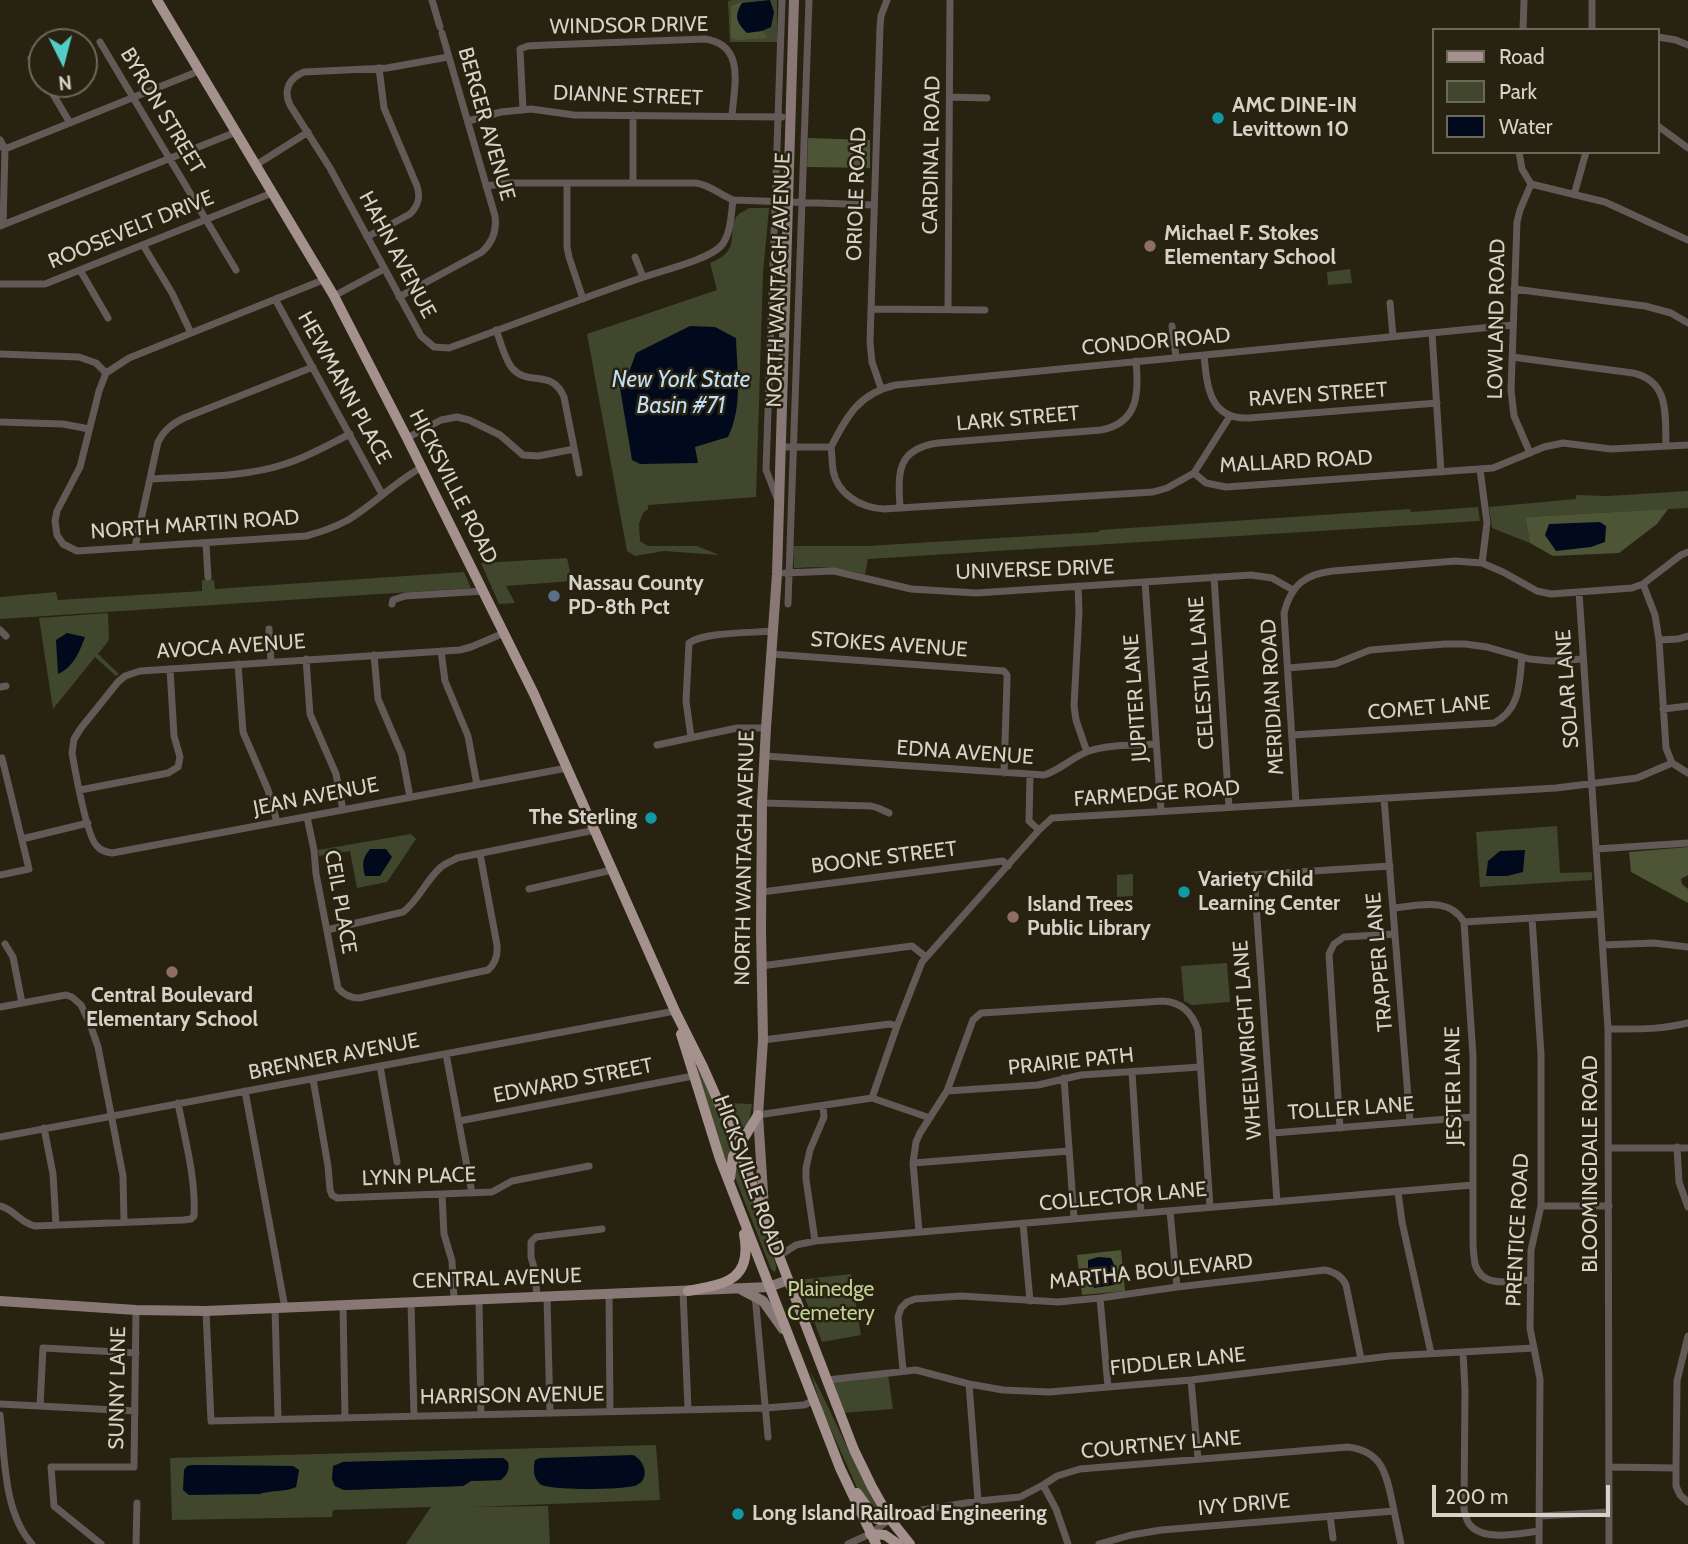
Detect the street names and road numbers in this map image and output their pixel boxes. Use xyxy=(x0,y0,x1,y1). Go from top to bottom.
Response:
street label: WINDSOR DRIVE xyxy=(549,12,709,40)
street label: BYRON STREET xyxy=(114,43,210,179)
street label: BERGER AVENUE xyxy=(452,45,520,203)
street label: CARDINAL ROAD xyxy=(918,75,946,235)
street label: DIANNE STREET xyxy=(553,81,703,111)
street label: ORIOLE ROAD xyxy=(842,127,872,261)
street label: NORTH WANTAGH AVENUE xyxy=(762,152,796,408)
street label: ROOSEVELT DRIVE xyxy=(45,185,217,275)
street label: HAHN AVENUE xyxy=(353,187,441,323)
street label: LOWLAND ROAD xyxy=(1483,238,1511,400)
street label: HEWMANN PLACE xyxy=(292,308,396,468)
street label: CONDOR ROAD xyxy=(1081,323,1231,361)
street label: RAVEN STREET xyxy=(1248,378,1388,412)
street label: LARK STREET xyxy=(955,401,1081,437)
street label: HICKSVILLE ROAD xyxy=(403,406,503,568)
street label: MALLARD ROAD xyxy=(1219,445,1373,479)
street label: NORTH MARTIN ROAD xyxy=(90,505,300,545)
street label: UNIVERSE DRIVE xyxy=(955,555,1115,585)
street label: CELESTIAL LANE xyxy=(1184,596,1220,750)
street label: MERIDIAN ROAD xyxy=(1256,618,1290,776)
street label: STOKES AVENUE xyxy=(810,627,968,663)
street label: AVOCA AVENUE xyxy=(156,629,306,665)
street label: SOLAR LANE xyxy=(1551,629,1585,749)
street label: JUPITER LANE xyxy=(1119,633,1153,763)
street label: COMET LANE xyxy=(1367,690,1491,726)
street label: NORTH WANTAGH AVENUE xyxy=(730,730,760,986)
street label: EDNA AVENUE xyxy=(896,736,1034,770)
street label: JEAN AVENUE xyxy=(251,772,381,822)
street label: FARMEDGE ROAD xyxy=(1073,776,1241,812)
street label: BOONE STREET xyxy=(810,837,958,879)
street label: CEIL PLACE xyxy=(318,848,362,956)
street label: TRAPPER LANE xyxy=(1361,891,1399,1033)
street label: WHEELWRIGHT LANE xyxy=(1228,939,1268,1141)
street label: JESTER LANE xyxy=(1440,1026,1468,1146)
street label: BRENNER AVENUE xyxy=(246,1028,422,1086)
street label: PRAIRIE PATH xyxy=(1007,1043,1135,1081)
street label: EDWARD STREET xyxy=(491,1053,655,1109)
street label: BLOOMINGDALE ROAD xyxy=(1578,1055,1604,1273)
street label: HICKSVILLE ROAD xyxy=(708,1092,790,1260)
street label: TOLLER LANE xyxy=(1287,1092,1415,1126)
street label: PRENTICE ROAD xyxy=(1501,1153,1535,1307)
street label: LYNN PLACE xyxy=(361,1162,477,1192)
street label: COLLECTOR LANE xyxy=(1038,1177,1208,1217)
street label: MARTHA BOULEVARD xyxy=(1048,1249,1254,1295)
street label: CENTRAL AVENUE xyxy=(412,1263,582,1295)
street label: SUNNY LANE xyxy=(104,1326,132,1450)
street label: FIDDLER LANE xyxy=(1109,1342,1247,1382)
street label: HARRISON AVENUE xyxy=(420,1382,604,1410)
street label: COURTNEY LANE xyxy=(1080,1425,1242,1465)
street label: IVY DRIVE xyxy=(1197,1488,1291,1522)

